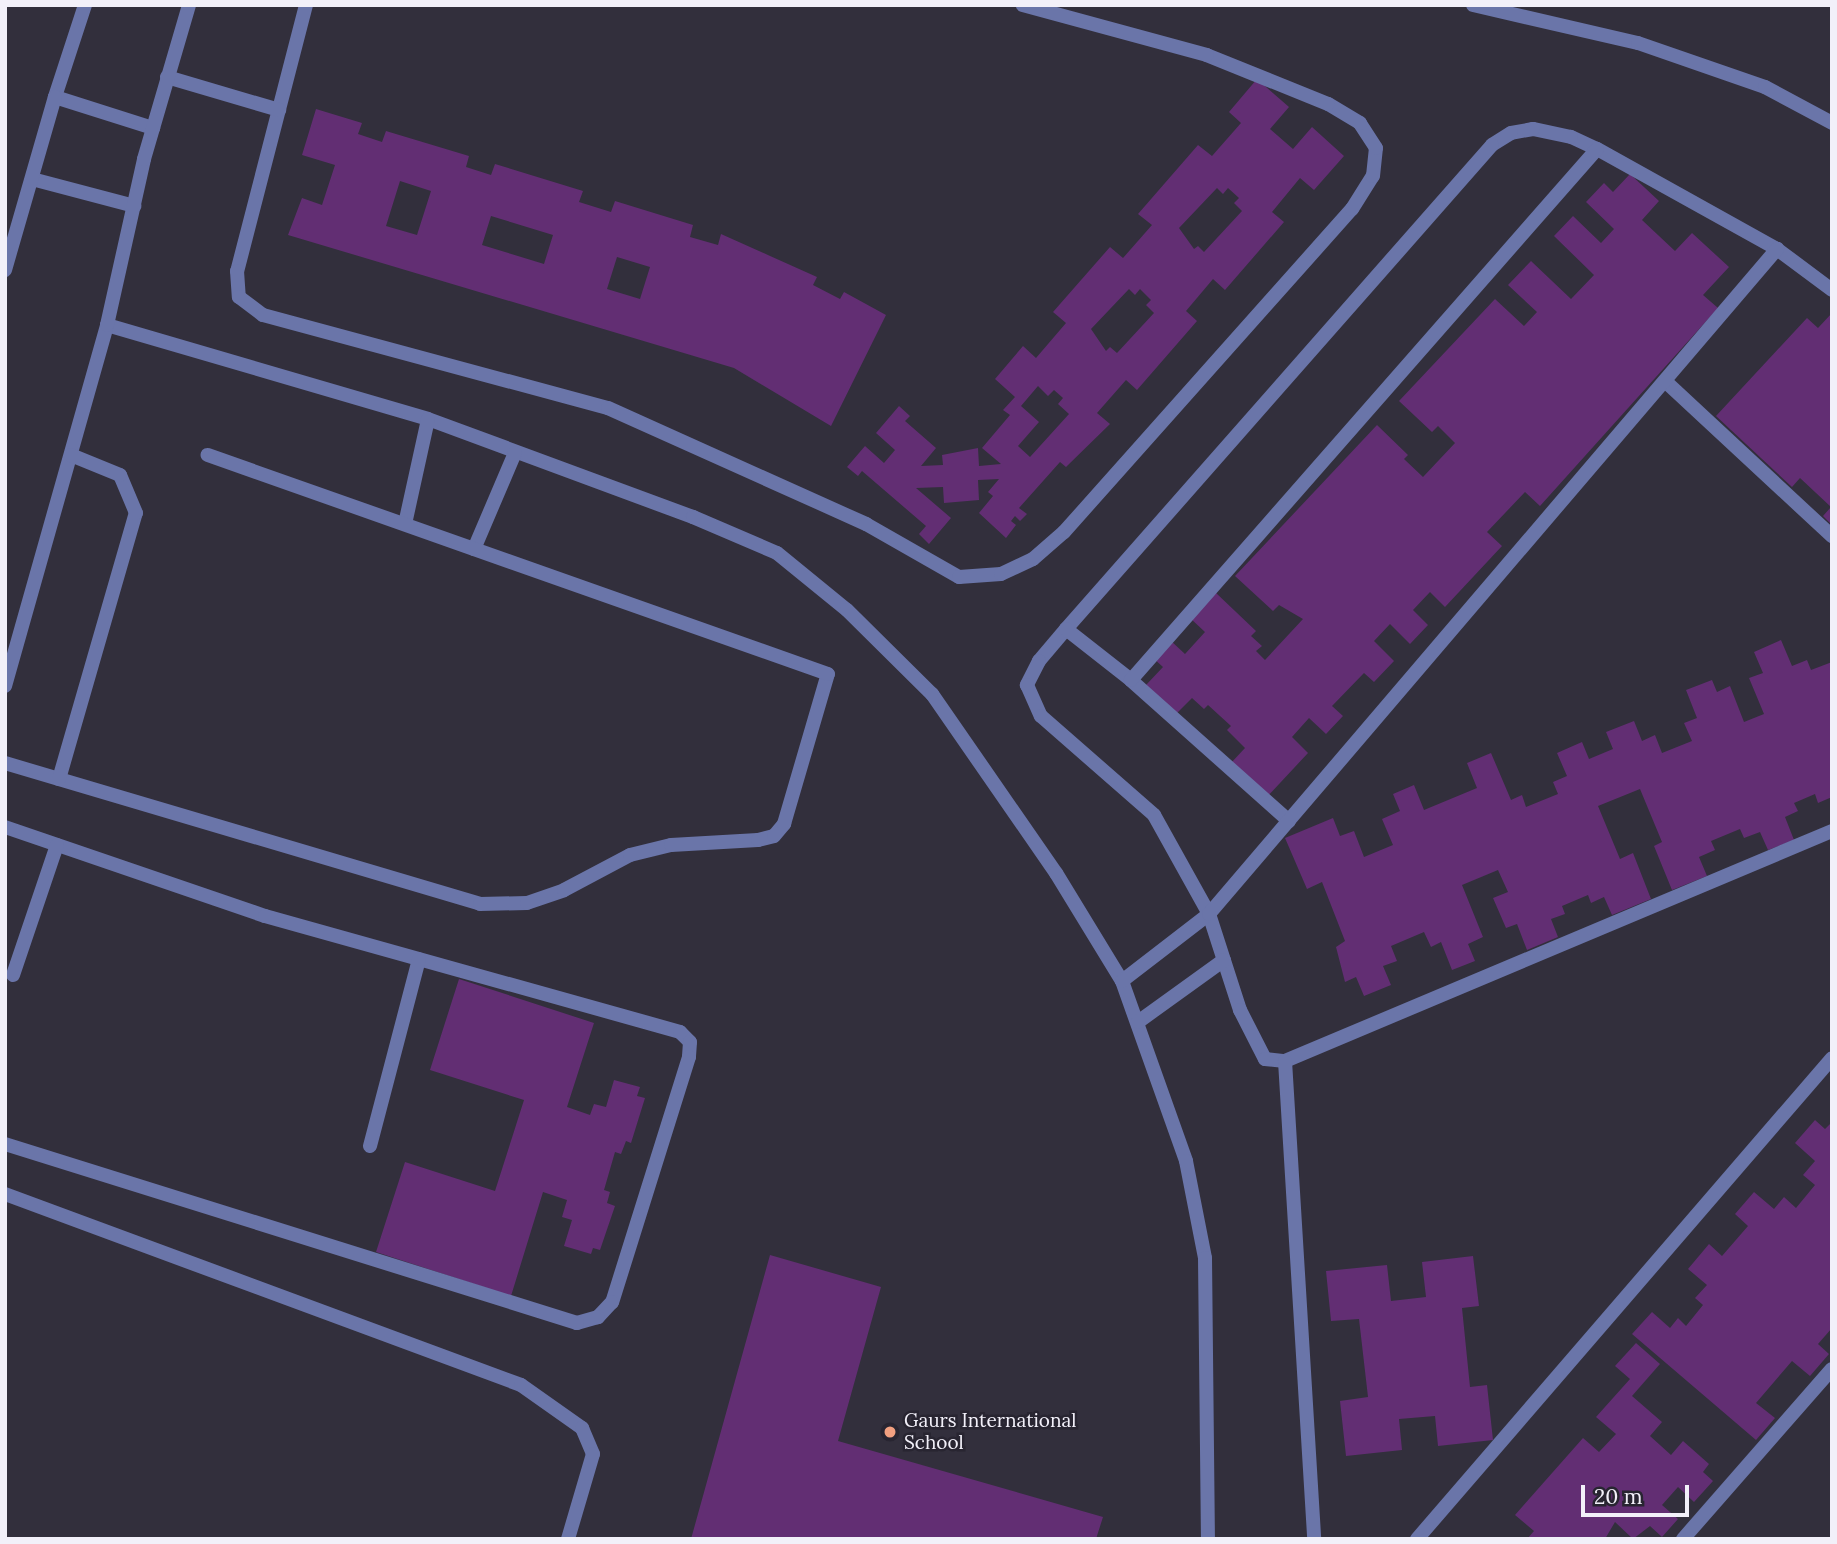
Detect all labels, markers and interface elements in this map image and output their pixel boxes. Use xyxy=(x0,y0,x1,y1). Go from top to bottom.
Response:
place label: Gaurs International School xyxy=(904,1410,1076,1454)
marker: Gaurs International School xyxy=(882,1424,898,1440)
scale bar xyxy=(1585,1470,1694,1514)
text: 20 m xyxy=(1594,1483,1643,1510)

